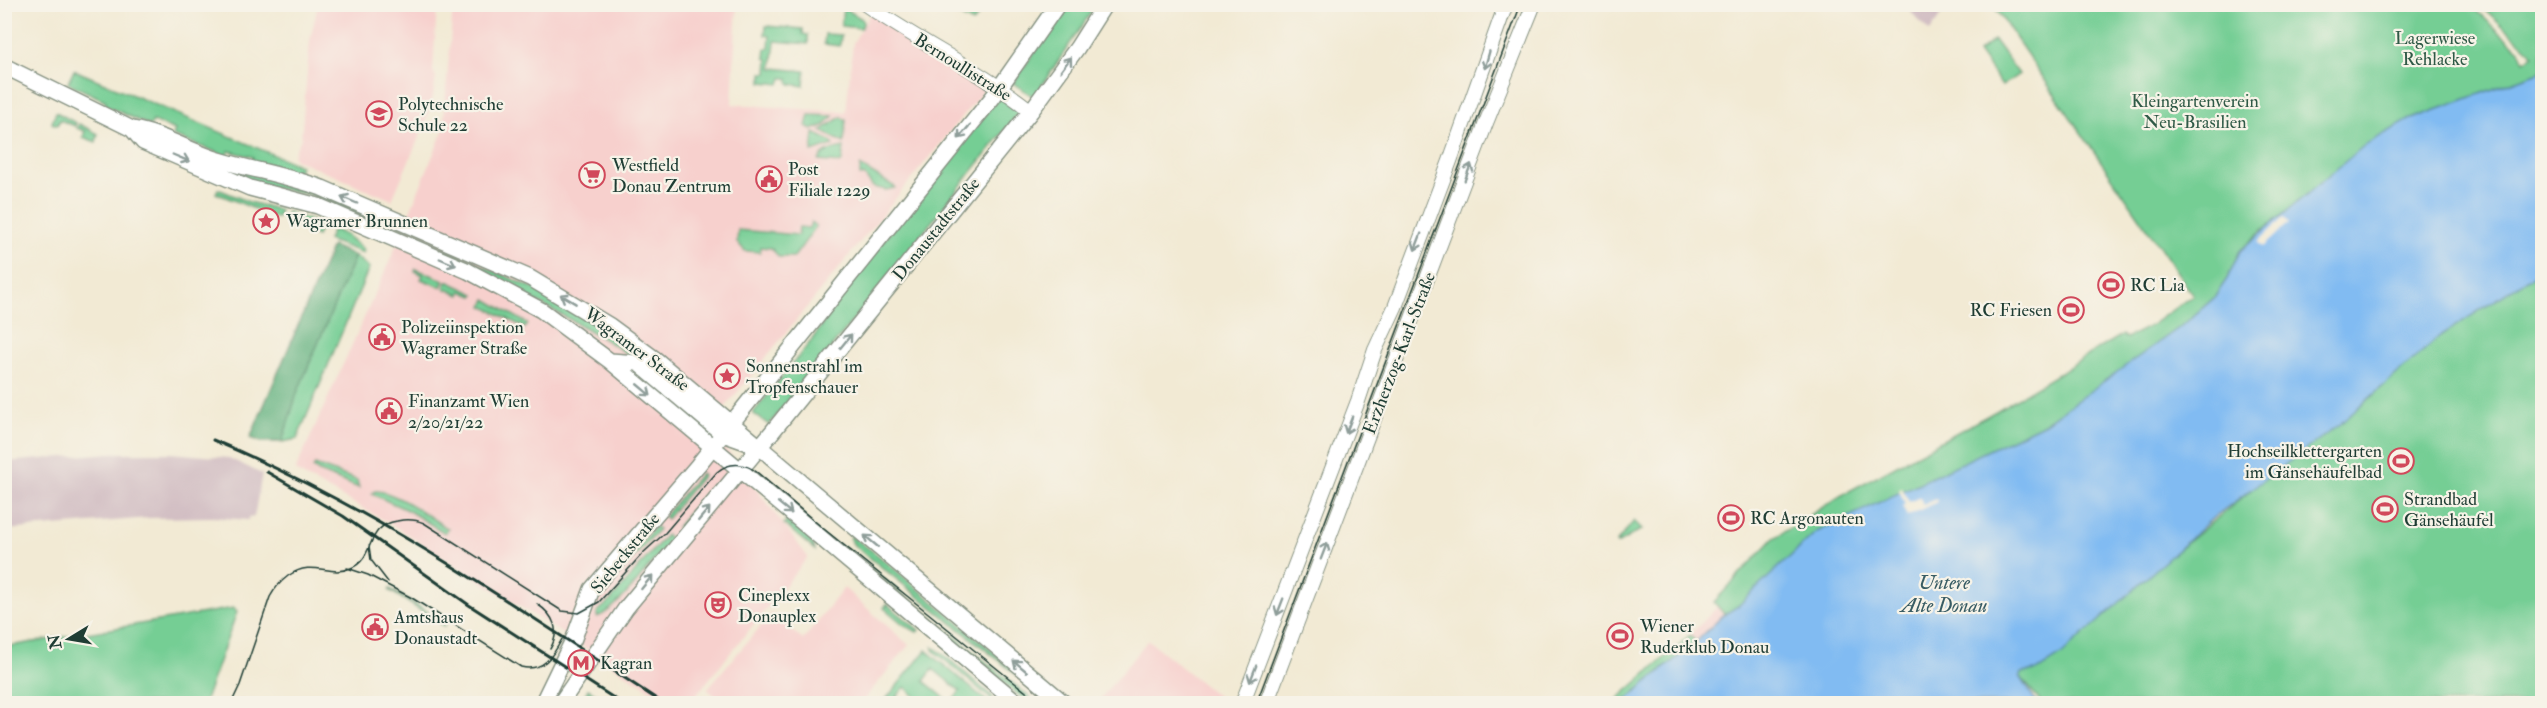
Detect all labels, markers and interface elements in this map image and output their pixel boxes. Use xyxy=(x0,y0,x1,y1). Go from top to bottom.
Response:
park label: Lagerwiese Rehlacke xyxy=(2395,27,2476,71)
street label: Bernoullistraße xyxy=(910,28,1016,107)
one-way arrow xyxy=(1481,50,1492,69)
one-way arrow xyxy=(1059,56,1072,72)
park label: Kleingartenverein Neu-Brasilien xyxy=(2131,90,2259,134)
place label: Polytechnische Schule 22 xyxy=(398,93,504,137)
school or university icon: Polytechnische Schule 22 xyxy=(364,99,394,129)
one-way arrow xyxy=(957,124,971,139)
one-way arrow xyxy=(172,153,190,164)
place label: Westfield Donau Zentrum xyxy=(611,154,731,198)
place label: Post Filiale 1229 xyxy=(788,158,871,202)
supermarket icon: Westfield Donau Zentrum xyxy=(577,160,607,190)
one-way arrow xyxy=(1463,163,1474,182)
public building icon: Post Filiale 1229 xyxy=(754,164,784,194)
street label: Donaustadtstraße xyxy=(888,172,985,286)
one-way arrow xyxy=(340,194,359,205)
place icon: Wagramer Brunnen xyxy=(251,206,281,236)
place label: Wagramer Brunnen xyxy=(285,210,428,233)
one-way arrow xyxy=(1412,233,1423,251)
one-way arrow xyxy=(438,257,457,268)
street label: Erzherzog-Karl-Straße xyxy=(1358,268,1441,438)
sports icon: RC Lia xyxy=(2096,270,2126,300)
place label: RC Lia xyxy=(2130,274,2185,297)
one-way arrow xyxy=(560,293,577,305)
sports icon: RC Friesen xyxy=(2056,295,2086,325)
place label: RC Friesen xyxy=(1970,299,2052,322)
street label: Wagramer Straße xyxy=(579,302,694,397)
place label: Polizeiinspektion Wagramer Straße xyxy=(400,316,528,360)
public building icon: Polizeiinspektion Wagramer Straße xyxy=(367,322,397,352)
one-way arrow xyxy=(839,333,852,349)
place label: Sonnenstrahl im Tropfenschauer xyxy=(746,355,863,399)
place icon: Sonnenstrahl im Tropfenschauer xyxy=(712,361,742,391)
one-way arrow xyxy=(636,383,651,397)
place label: Finanzamt Wien 2/20/21/22 xyxy=(408,390,529,434)
public building icon: Finanzamt Wien 2/20/21/22 xyxy=(374,396,404,426)
one-way arrow xyxy=(1343,415,1354,433)
place label: Hochseilklettergarten im Gänsehäufelbad xyxy=(2227,440,2382,484)
sports icon: Hochseilklettergarten im Gänsehäufelbad xyxy=(2386,446,2416,476)
place label: Strandbad Gänsehäufel xyxy=(2404,488,2494,532)
sports icon: Strandbad Gänsehäufel xyxy=(2370,494,2400,524)
one-way arrow xyxy=(776,502,792,515)
sports icon: RC Argonauten xyxy=(1716,503,1746,533)
one-way arrow xyxy=(697,506,710,522)
place label: RC Argonauten xyxy=(1750,507,1864,530)
street label: Siebeckstraße xyxy=(586,508,665,598)
one-way arrow xyxy=(863,534,879,547)
one-way arrow xyxy=(1319,542,1330,560)
water label: Untere Alte Donau xyxy=(1899,570,1987,618)
one-way arrow xyxy=(640,574,653,590)
place label: Cineplexx Donauplex xyxy=(738,584,816,628)
theatre icon: Cineplexx Donauplex xyxy=(703,590,733,620)
one-way arrow xyxy=(1273,597,1284,615)
place label: Amtshaus Donaustadt xyxy=(393,606,478,650)
north arrow xyxy=(39,609,99,669)
public building icon: Amtshaus Donaustadt xyxy=(360,612,390,642)
place label: Wiener Ruderklub Donau xyxy=(1639,615,1769,659)
sports icon: Wiener Ruderklub Donau xyxy=(1605,621,1635,651)
text: N xyxy=(44,632,67,652)
metro station icon: Kagran xyxy=(566,648,596,678)
place label: Kagran xyxy=(600,652,652,675)
one-way arrow xyxy=(1013,659,1028,673)
one-way arrow xyxy=(1247,665,1258,683)

